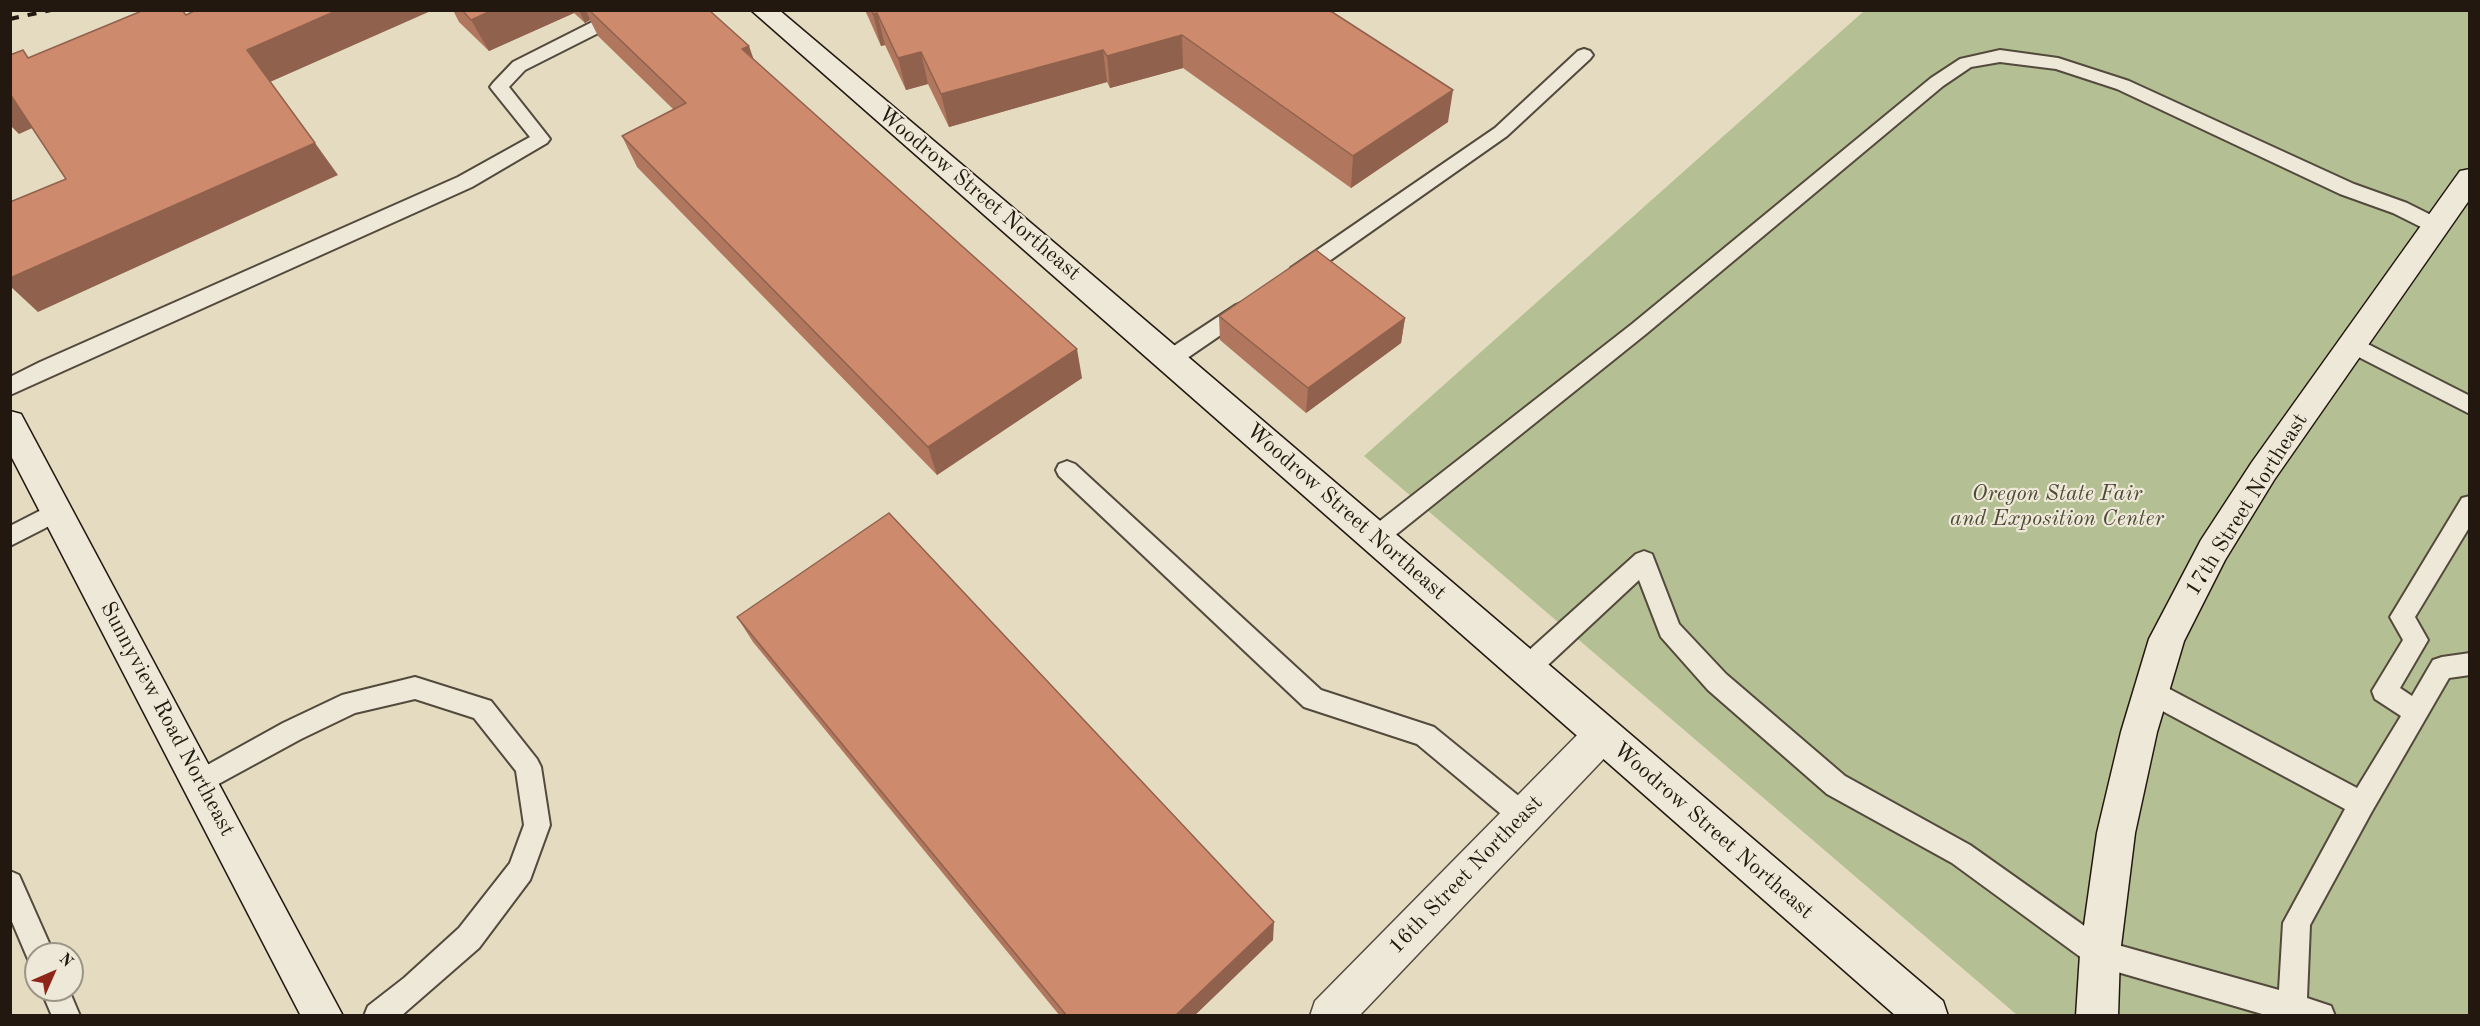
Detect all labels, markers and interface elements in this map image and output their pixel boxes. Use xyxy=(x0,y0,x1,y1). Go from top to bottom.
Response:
street label: Woodrow Street Northeast xyxy=(872,101,1086,287)
street label: 17th Street Northeast xyxy=(2180,409,2314,601)
street label: Woodrow Street Northeast xyxy=(1240,418,1452,606)
park label: Oregon State Fair and Exposition Center xyxy=(1950,481,2164,532)
street label: Sunnyview Road Northeast xyxy=(94,597,240,841)
street label: Woodrow Street Northeast xyxy=(1607,737,1819,925)
street label: 16th Street Northeast xyxy=(1383,790,1549,960)
north arrow xyxy=(24,942,84,1002)
text: N xyxy=(55,951,75,971)

